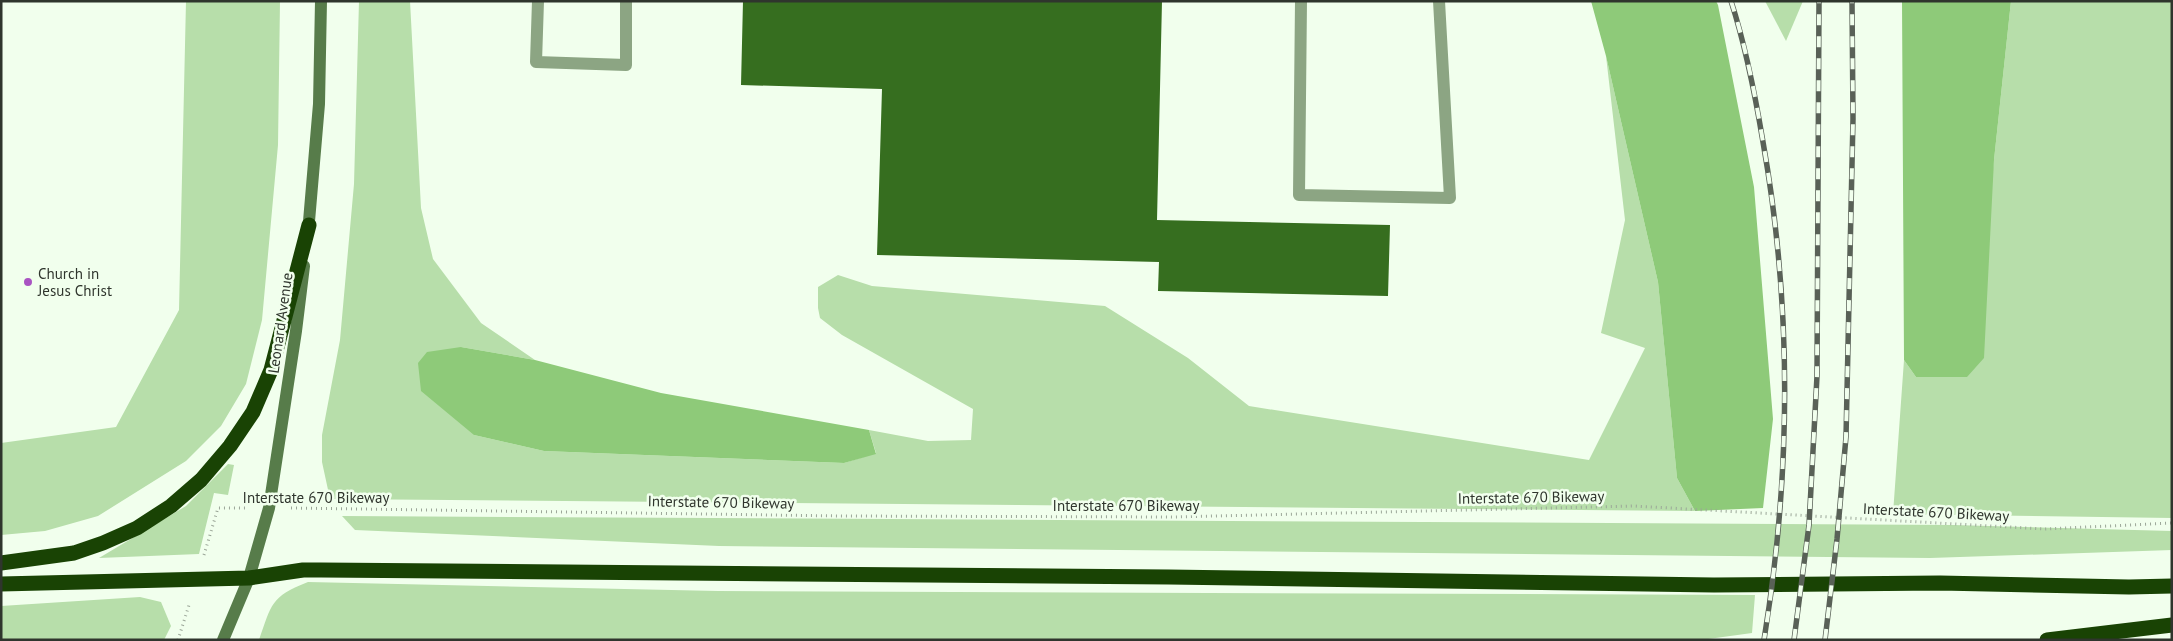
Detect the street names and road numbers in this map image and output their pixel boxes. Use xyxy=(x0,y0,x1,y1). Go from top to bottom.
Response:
street label: Leonard Avenue xyxy=(264,271,296,375)
street label: Interstate 670 Bikeway xyxy=(1457,486,1605,508)
street label: Interstate 670 Bikeway xyxy=(243,488,389,507)
street label: Interstate 670 Bikeway xyxy=(647,491,795,513)
street label: Interstate 670 Bikeway xyxy=(1053,496,1199,515)
street label: Interstate 670 Bikeway xyxy=(1862,499,2010,525)

